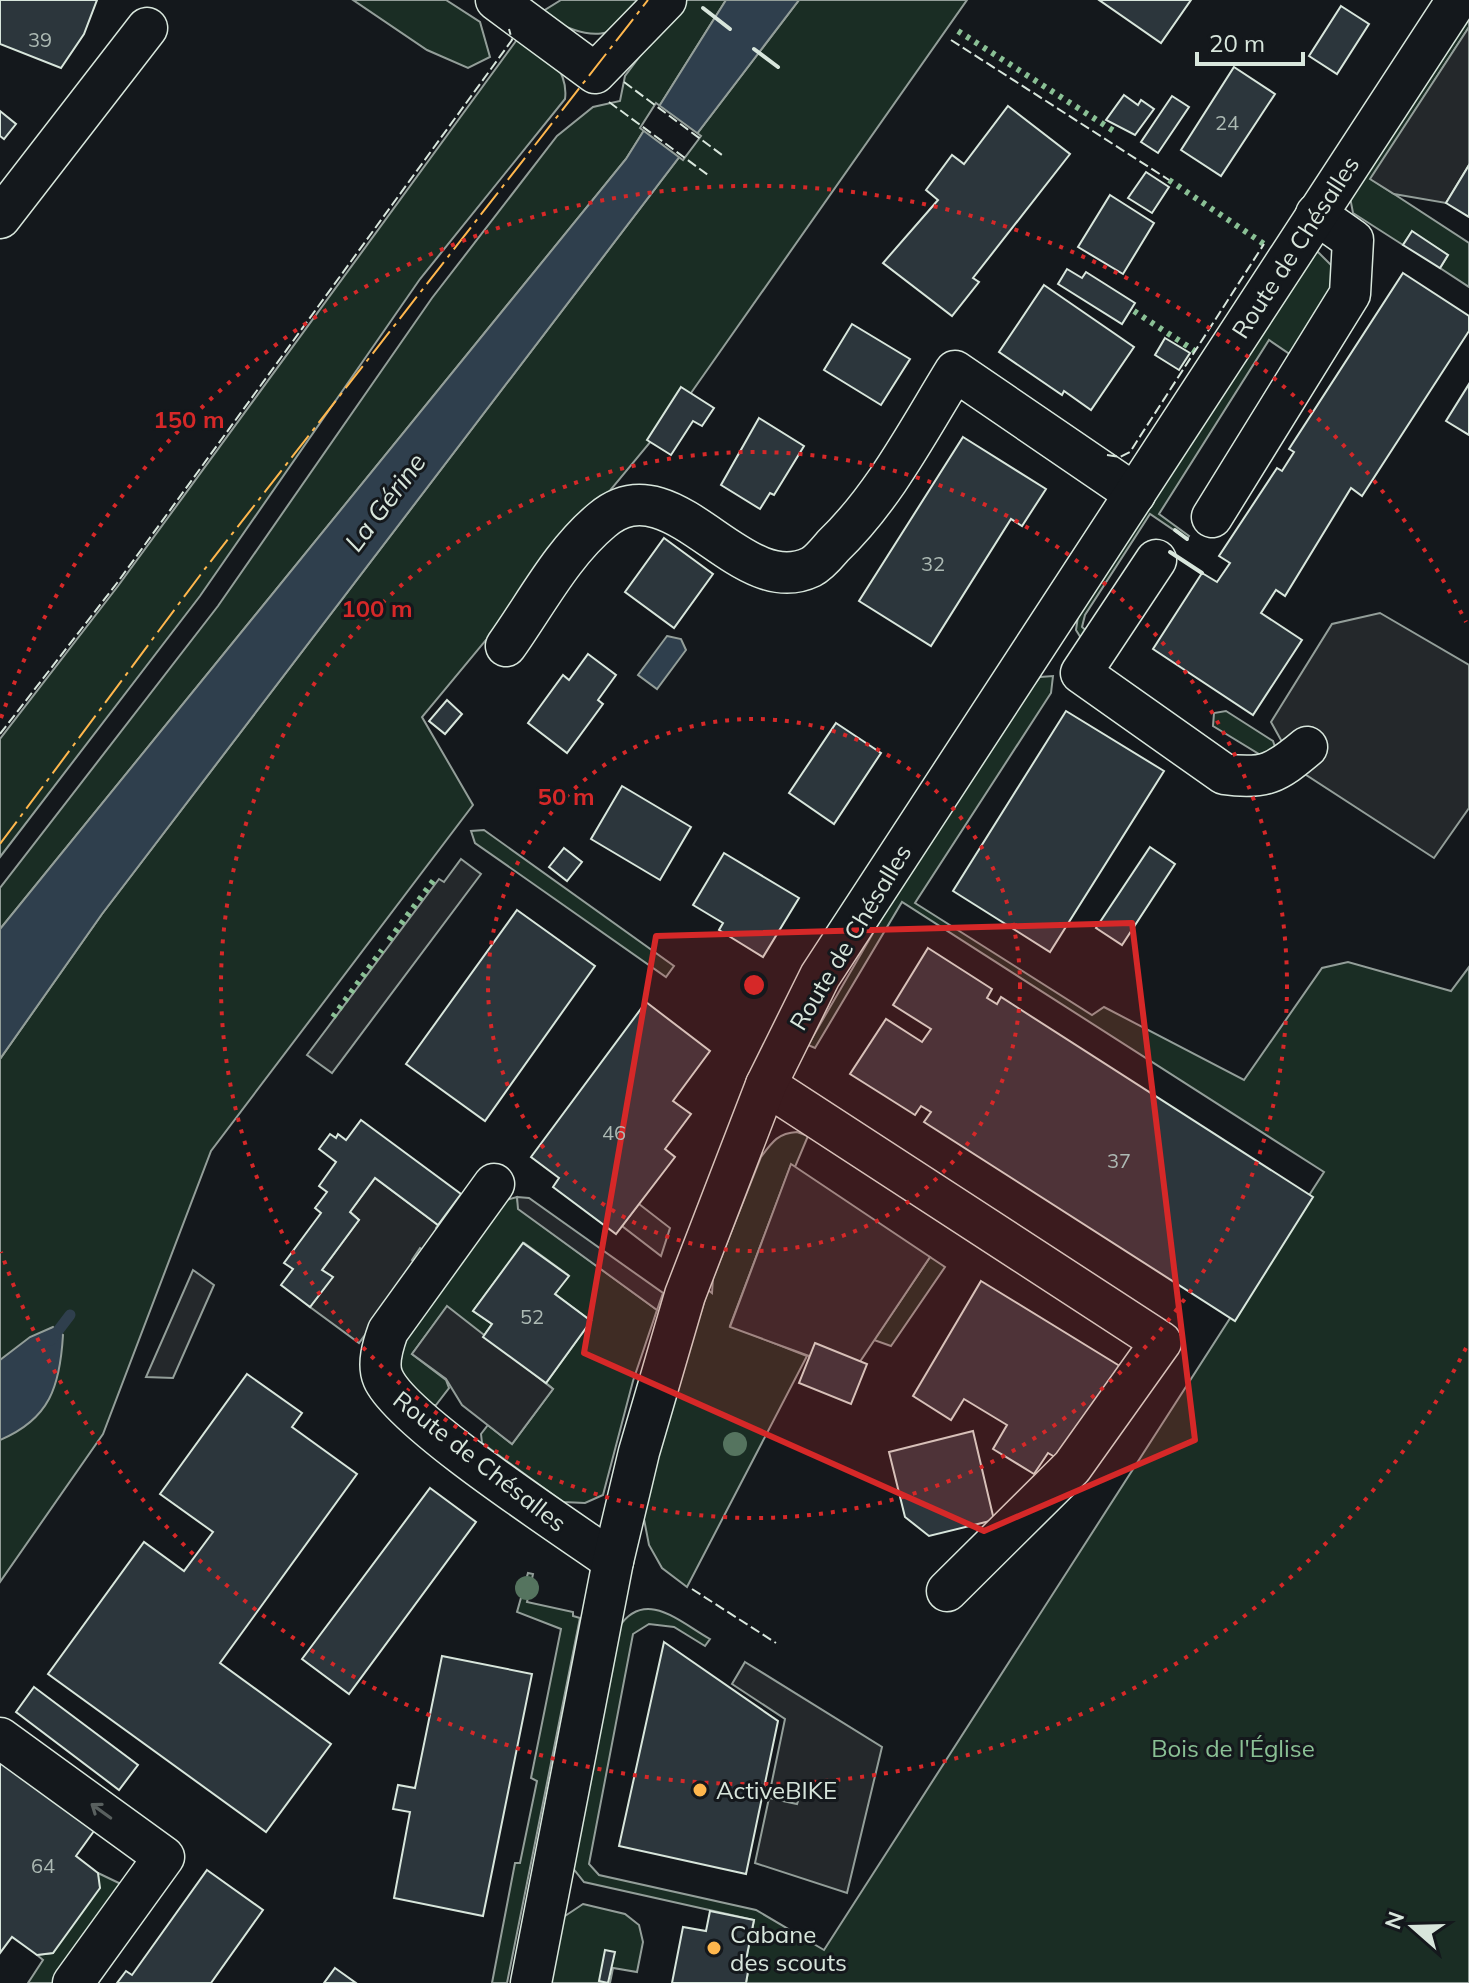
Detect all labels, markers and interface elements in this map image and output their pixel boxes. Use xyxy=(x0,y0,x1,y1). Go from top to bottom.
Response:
scale bar xyxy=(1197,16,1303,66)
house number: 39 xyxy=(28,27,52,52)
text: 20 m xyxy=(1209,28,1265,58)
house number: 24 xyxy=(1215,110,1239,135)
street label: Route de Chésalles xyxy=(1225,150,1365,344)
text: 150 m xyxy=(153,404,225,434)
water label: La Gérine xyxy=(337,446,433,558)
house number: 32 xyxy=(921,551,945,576)
text: 100 m xyxy=(341,593,413,623)
text: 50 m xyxy=(538,781,594,811)
street label: Route de Chésalles xyxy=(783,839,917,1035)
centre of rings xyxy=(740,971,768,999)
house number: 46 xyxy=(602,1120,626,1145)
house number: 37 xyxy=(1107,1148,1131,1173)
house number: 52 xyxy=(520,1304,544,1329)
street label: Route de Chésalles xyxy=(387,1384,573,1538)
park label: Bois de l'Église xyxy=(1151,1733,1315,1763)
place label: ActiveBIKE xyxy=(716,1775,837,1805)
marker: ActiveBIKE xyxy=(691,1781,709,1799)
one-way arrow xyxy=(91,1803,112,1820)
house number: 64 xyxy=(31,1853,55,1878)
north arrow xyxy=(1373,1887,1453,1967)
text: N xyxy=(1378,1908,1410,1933)
place label: Cabane des scouts xyxy=(730,1919,847,1977)
marker: Cabane des scouts xyxy=(705,1939,723,1957)

